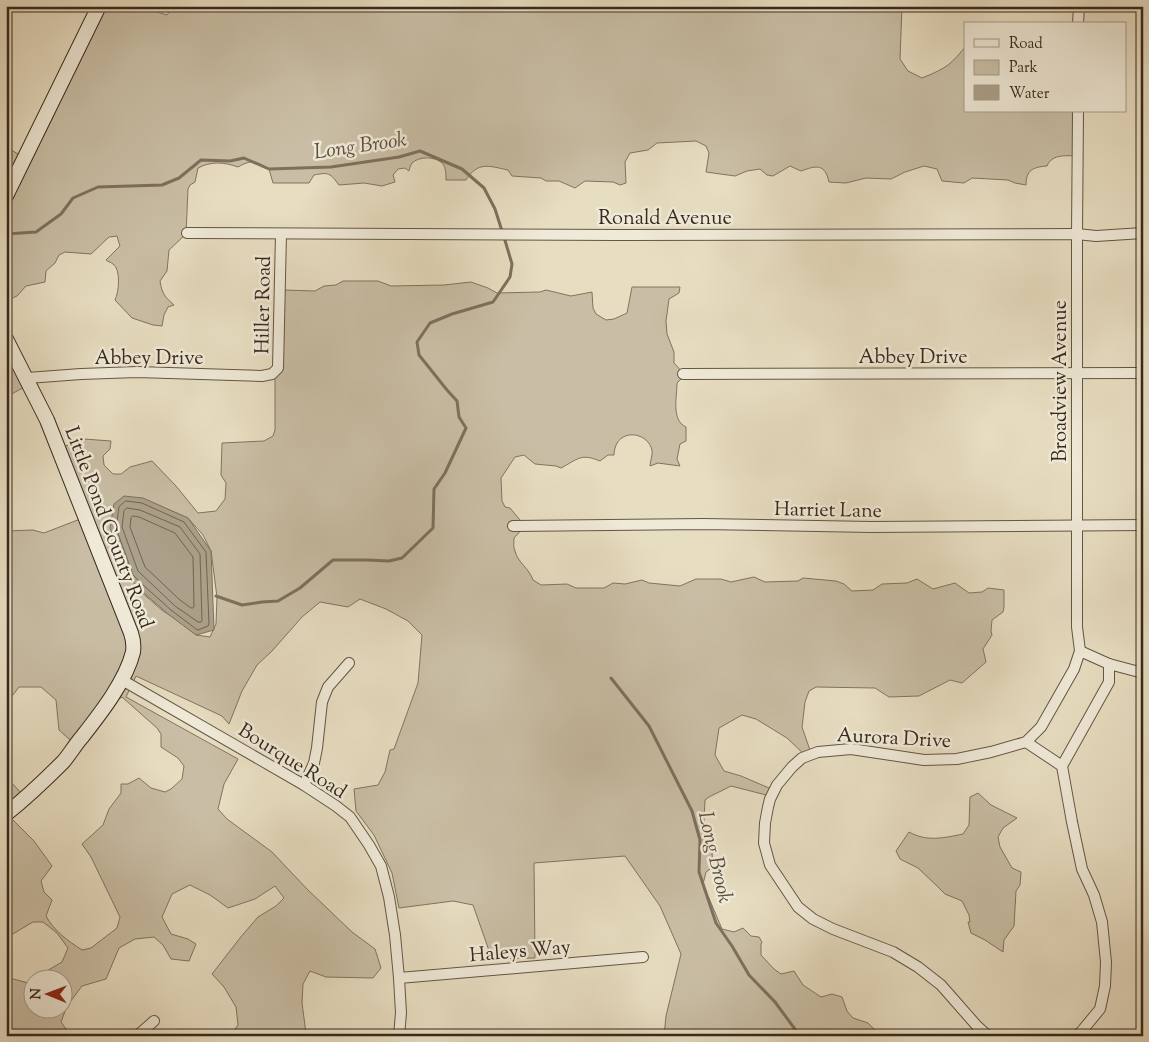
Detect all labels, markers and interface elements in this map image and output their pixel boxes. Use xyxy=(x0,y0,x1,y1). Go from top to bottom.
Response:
legend xyxy=(964,22,1126,112)
text: Road xyxy=(1009,34,1043,55)
text: Park xyxy=(1009,58,1038,79)
text: Water xyxy=(1009,84,1050,105)
water label: Long Brook xyxy=(312,126,409,168)
street label: Ronald Avenue xyxy=(598,205,732,234)
street label: Hiller Road xyxy=(249,256,280,355)
street label: Broadview Avenue xyxy=(1047,300,1076,462)
street label: Abbey Drive xyxy=(858,344,968,373)
street label: Abbey Drive xyxy=(94,345,204,374)
street label: Little Pond County Road xyxy=(56,423,160,633)
street label: Harriet Lane xyxy=(774,496,882,527)
street label: Bourque Road xyxy=(232,717,352,807)
street label: Aurora Drive xyxy=(836,722,952,757)
water label: Long Brook xyxy=(689,809,739,907)
street label: Haleys Way xyxy=(468,934,572,971)
north arrow xyxy=(22,970,72,1020)
text: N xyxy=(27,988,47,1000)

